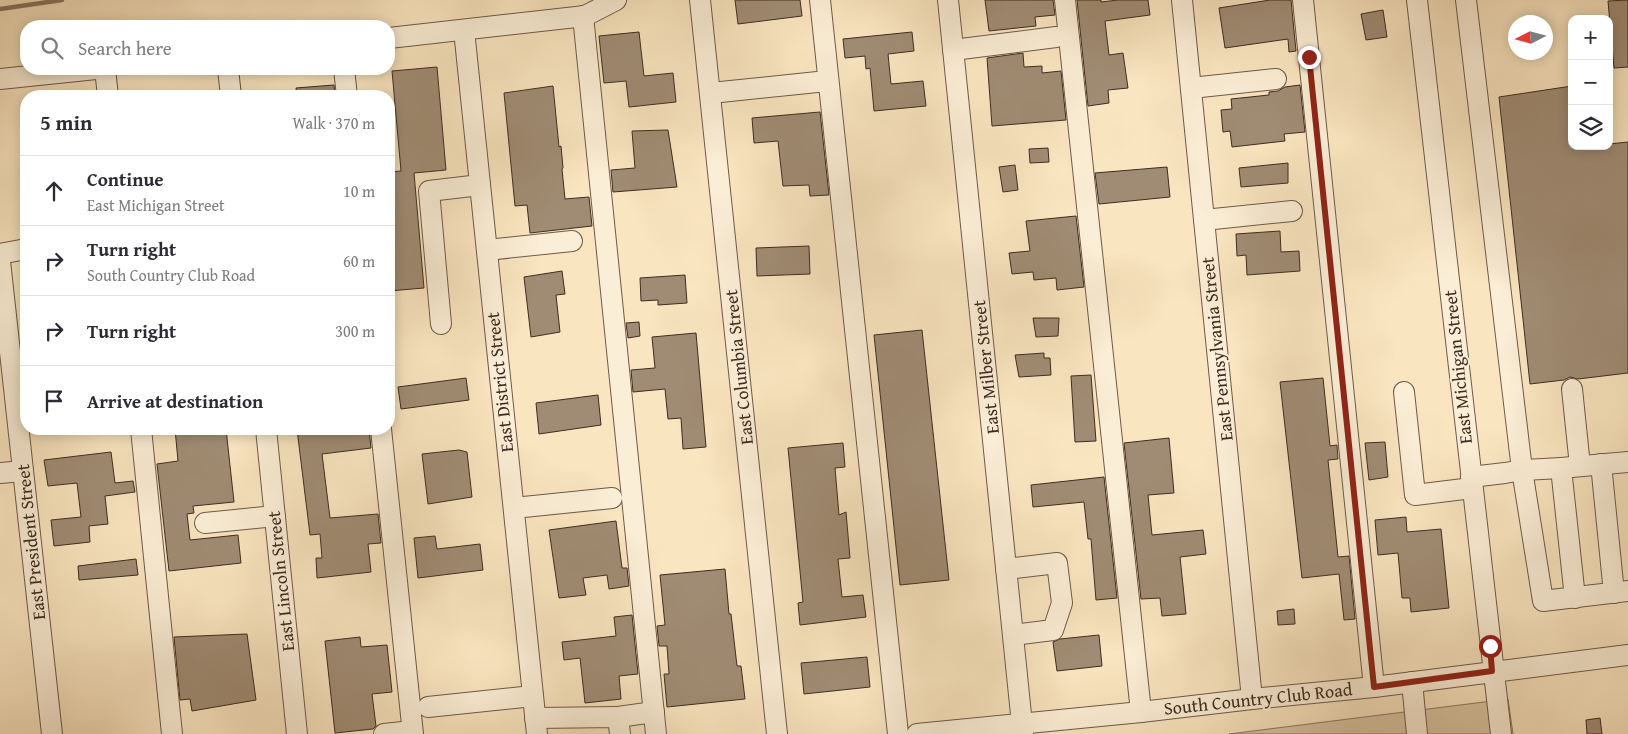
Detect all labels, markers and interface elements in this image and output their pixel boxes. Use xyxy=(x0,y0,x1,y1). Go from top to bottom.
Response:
north arrow xyxy=(1508,15,1553,60)
map controls xyxy=(1568,15,1613,150)
button: + xyxy=(1568,15,1613,60)
search box xyxy=(20,20,395,75)
icon: search xyxy=(38,34,66,62)
text: Search here xyxy=(78,34,172,62)
route end xyxy=(1298,46,1321,69)
button: − xyxy=(1568,60,1613,105)
button: layers xyxy=(1568,105,1613,150)
text: 5 min xyxy=(40,107,92,138)
text: Walk · 370 m xyxy=(292,111,375,135)
text: Continue xyxy=(87,165,164,193)
icon: ahead xyxy=(40,177,68,205)
text: 10 m xyxy=(343,179,375,203)
text: East Michigan Street xyxy=(87,193,225,217)
text: Turn right xyxy=(87,235,176,263)
icon: right xyxy=(40,247,68,275)
text: 60 m xyxy=(343,249,375,273)
street label: East Pennsylvania Street xyxy=(1193,255,1240,442)
text: South Country Club Road xyxy=(87,263,255,287)
street label: East Columbia Street xyxy=(717,287,760,446)
street label: East Michigan Street xyxy=(1436,288,1479,445)
street label: East Milber Street xyxy=(965,298,1006,435)
street label: East District Street xyxy=(479,310,520,454)
icon: right xyxy=(40,317,68,345)
text: Turn right xyxy=(87,317,176,345)
text: 300 m xyxy=(335,319,375,343)
icon: arrive xyxy=(40,387,68,415)
text: Arrive at destination xyxy=(87,387,263,415)
street label: East President Street xyxy=(9,462,52,621)
street label: East Lincoln Street xyxy=(260,509,301,652)
route start xyxy=(1479,635,1502,658)
street label: South Country Club Road xyxy=(1162,675,1354,722)

